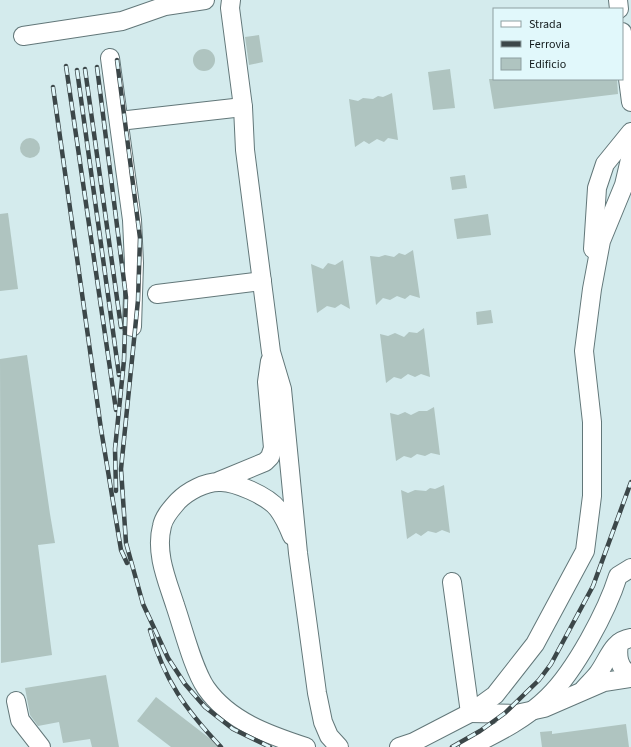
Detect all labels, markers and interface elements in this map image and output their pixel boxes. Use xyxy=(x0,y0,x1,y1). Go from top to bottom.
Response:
legend xyxy=(493,8,623,80)
text: Strada xyxy=(529,16,562,33)
text: Ferrovia xyxy=(529,36,570,53)
text: Edificio xyxy=(529,56,566,73)

